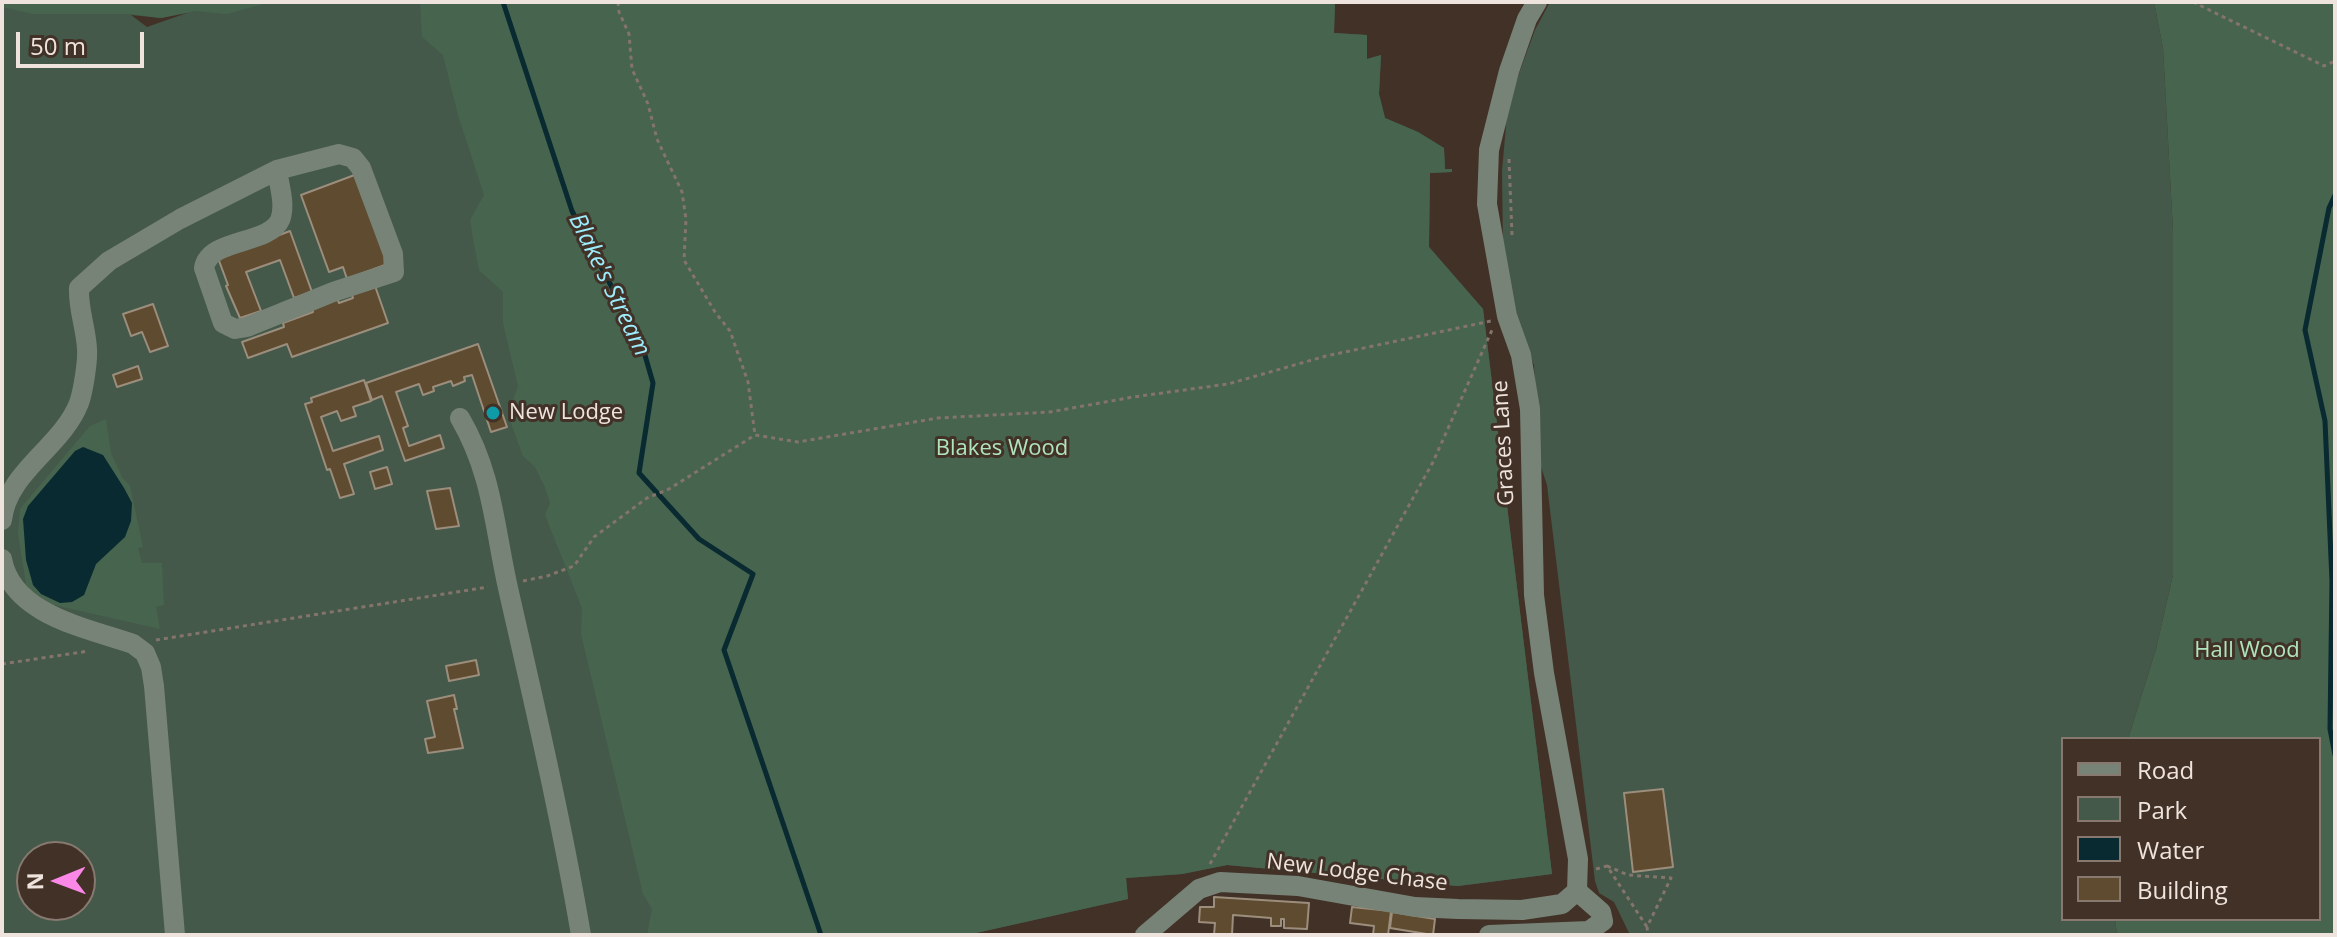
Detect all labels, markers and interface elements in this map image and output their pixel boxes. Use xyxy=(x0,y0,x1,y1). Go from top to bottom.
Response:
scale bar xyxy=(20,16,148,66)
text: 50 m xyxy=(30,29,86,62)
water label: Blake's Stream xyxy=(562,209,656,361)
street label: Graces Lane xyxy=(1488,379,1520,507)
place label: New Lodge xyxy=(509,400,623,426)
marker: New Lodge xyxy=(484,404,502,422)
park label: Blakes Wood xyxy=(936,436,1068,462)
park label: Hall Wood xyxy=(2194,638,2300,664)
legend xyxy=(2061,737,2321,921)
text: Road xyxy=(2137,753,2194,786)
text: Park xyxy=(2137,793,2187,826)
text: Water xyxy=(2137,833,2204,866)
north arrow xyxy=(16,841,96,921)
street label: New Lodge Chase xyxy=(1265,849,1449,897)
text: N xyxy=(19,872,49,891)
text: Building xyxy=(2137,873,2228,906)

